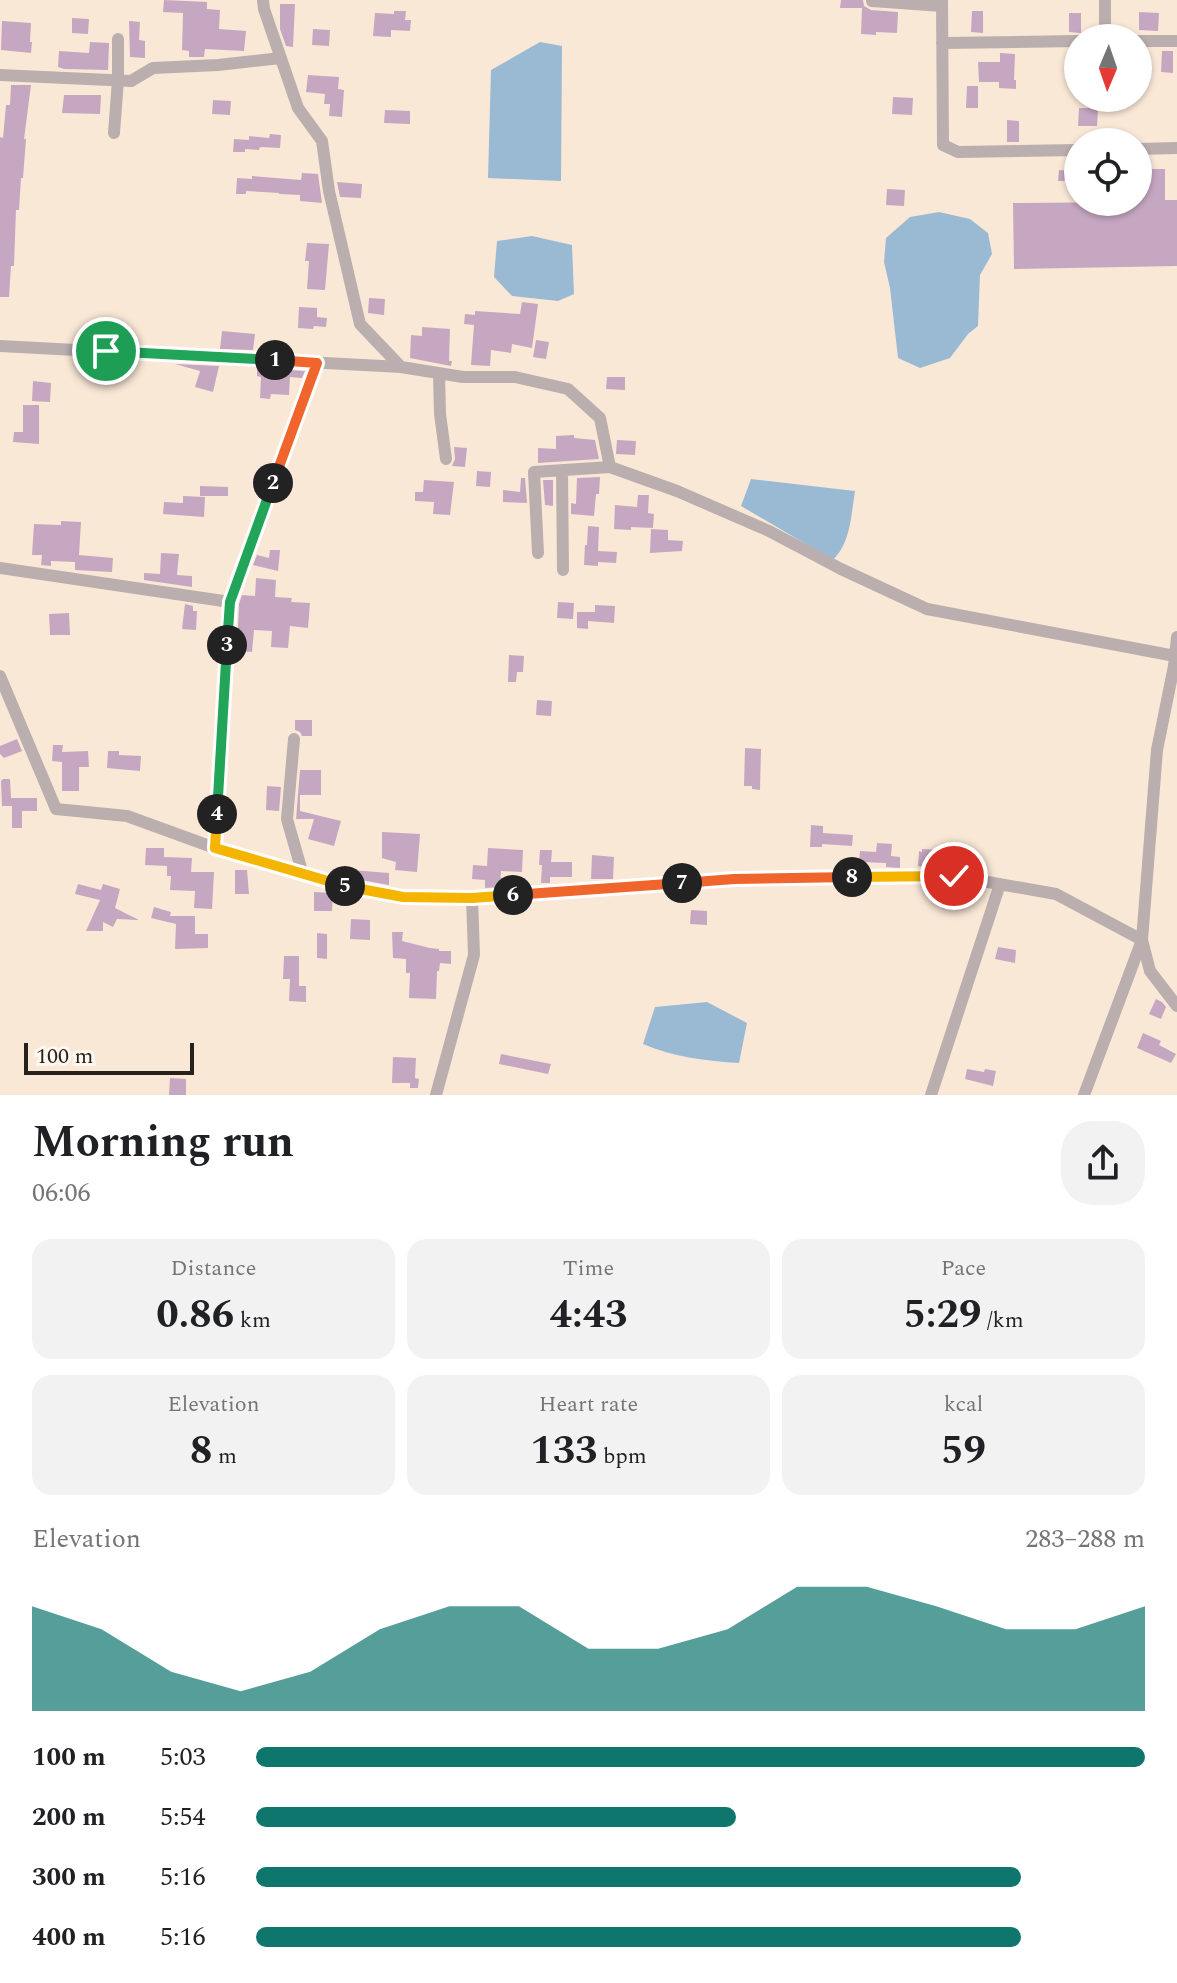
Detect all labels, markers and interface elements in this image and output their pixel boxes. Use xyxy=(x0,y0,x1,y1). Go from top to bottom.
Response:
north arrow xyxy=(1064,24,1152,112)
map controls xyxy=(1064,24,1152,216)
button: locate xyxy=(1064,128,1152,216)
pin xyxy=(72,317,140,385)
icon: arrive xyxy=(84,329,128,373)
pin: 1 xyxy=(255,340,295,380)
text: 1 xyxy=(269,343,281,376)
pin: 2 xyxy=(253,463,293,503)
text: 2 xyxy=(267,466,279,499)
pin: 3 xyxy=(207,625,247,665)
text: 3 xyxy=(221,628,233,661)
pin: 4 xyxy=(197,794,237,834)
text: 4 xyxy=(211,797,223,830)
pin xyxy=(920,842,988,910)
icon: check xyxy=(932,854,976,898)
pin: 8 xyxy=(832,857,872,897)
text: 8 xyxy=(846,860,858,893)
pin: 7 xyxy=(662,863,702,903)
pin: 5 xyxy=(325,866,365,906)
text: 7 xyxy=(676,866,688,899)
text: 5 xyxy=(339,869,351,902)
pin: 6 xyxy=(493,875,533,915)
text: 6 xyxy=(507,878,519,911)
scale bar xyxy=(24,1039,194,1075)
text: 100 m xyxy=(36,1040,93,1073)
text: Morning run xyxy=(32,1109,294,1176)
button: share xyxy=(1061,1121,1145,1205)
text: 06:06 xyxy=(32,1173,91,1213)
text: Distance xyxy=(171,1252,256,1285)
text: Time xyxy=(563,1252,614,1285)
text: Pace xyxy=(941,1252,986,1285)
text: 0.86 xyxy=(156,1285,234,1346)
text: 4:43 xyxy=(549,1285,628,1346)
text: 5:29 xyxy=(903,1285,981,1346)
text: km xyxy=(234,1304,271,1337)
text: /km xyxy=(981,1304,1024,1337)
text: Elevation xyxy=(167,1388,260,1421)
text: Heart rate xyxy=(539,1388,638,1421)
text: kcal xyxy=(944,1388,983,1421)
text: 8 xyxy=(190,1421,213,1482)
text: 133 xyxy=(530,1421,598,1482)
text: 59 xyxy=(941,1421,986,1482)
text: m xyxy=(213,1440,237,1473)
text: bpm xyxy=(598,1440,647,1473)
text: Elevation xyxy=(32,1519,141,1559)
text: 283–288 m xyxy=(1025,1519,1145,1559)
text: 100 m xyxy=(32,1737,106,1777)
text: 5:03 xyxy=(160,1737,206,1777)
text: 200 m xyxy=(32,1797,106,1837)
text: 5:54 xyxy=(160,1797,206,1837)
text: 300 m xyxy=(32,1857,106,1897)
text: 5:16 xyxy=(160,1857,206,1897)
text: 400 m xyxy=(32,1917,106,1957)
text: 5:16 xyxy=(160,1917,206,1957)

